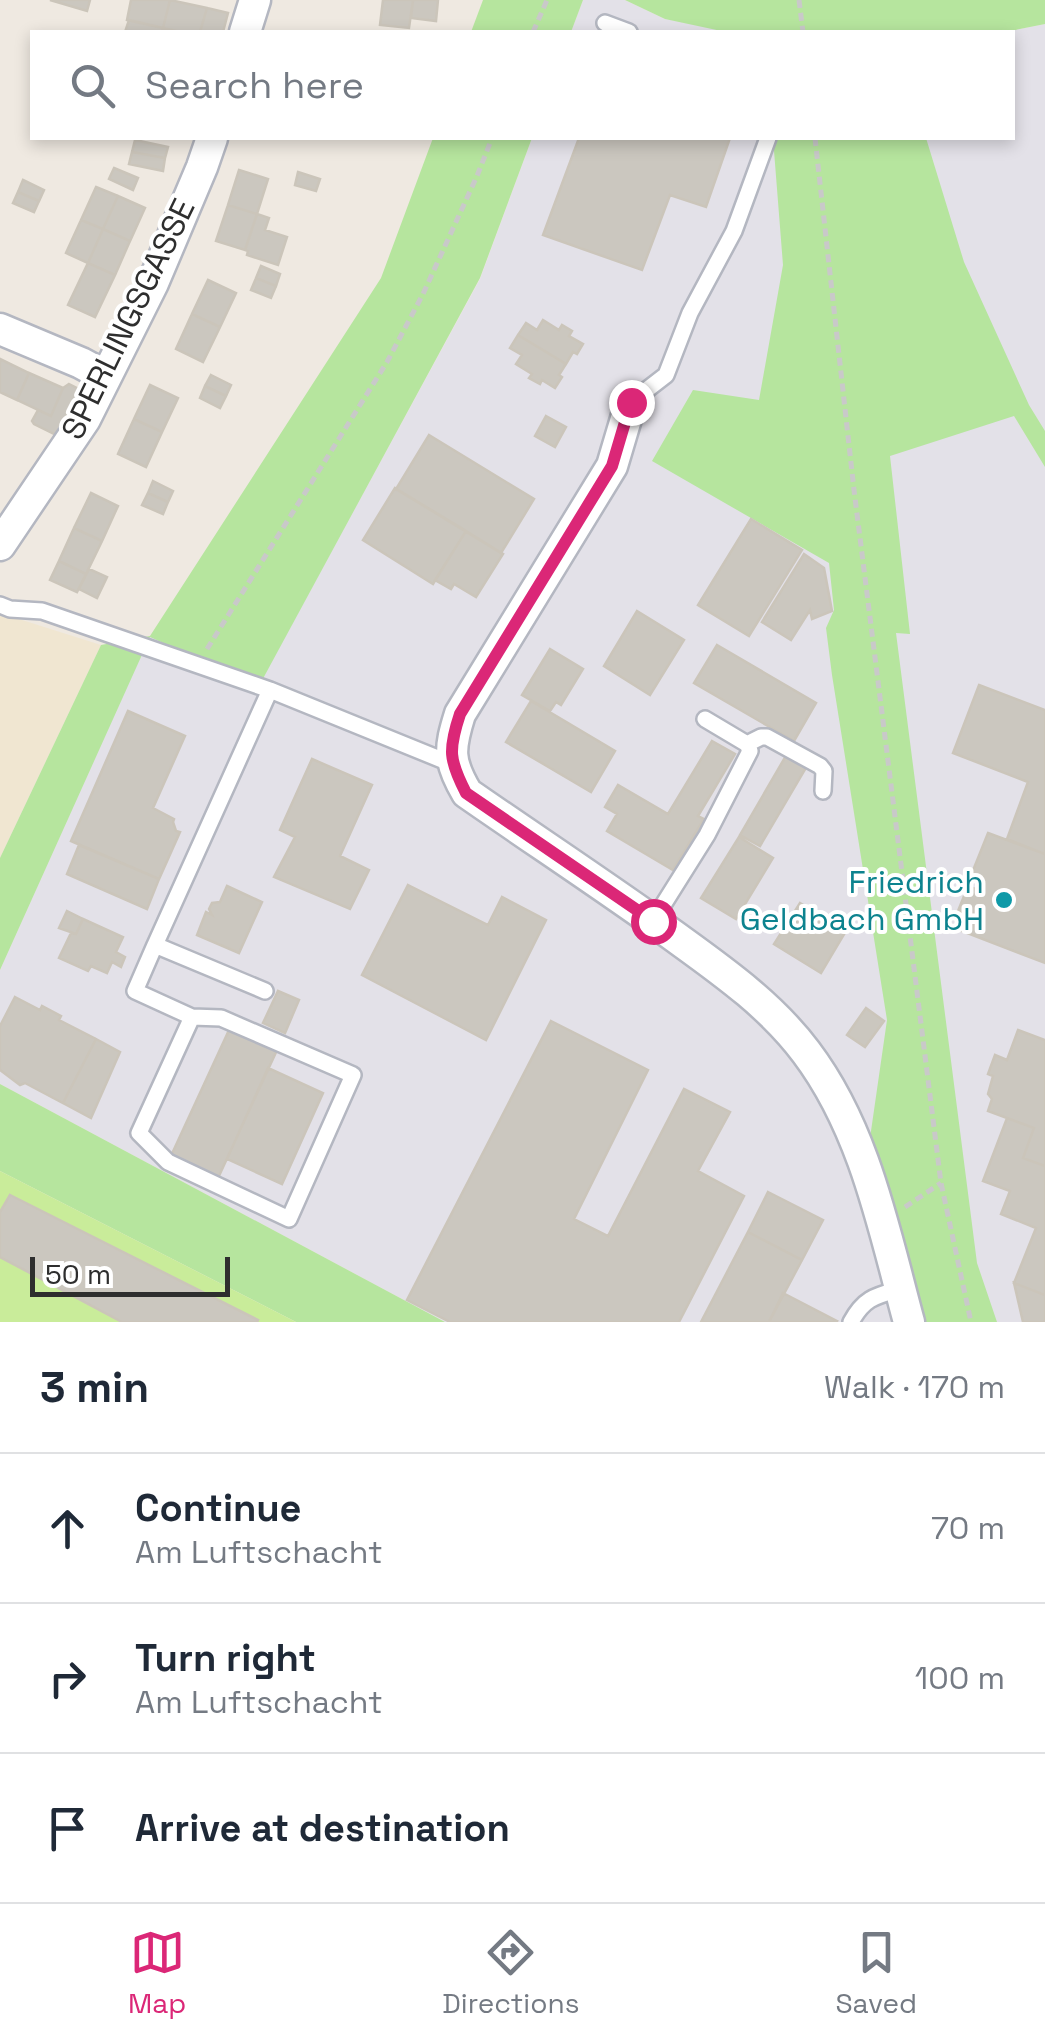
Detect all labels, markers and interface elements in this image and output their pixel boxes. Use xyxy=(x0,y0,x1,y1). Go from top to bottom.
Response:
search box xyxy=(30,30,1015,140)
icon: search xyxy=(65,58,120,113)
text: Search here xyxy=(145,61,364,109)
street label: SPERLINGSGASSE xyxy=(52,192,204,446)
route end xyxy=(609,380,655,426)
place label: Friedrich Geldbach GmbH xyxy=(740,862,984,939)
marker: Friedrich Geldbach GmbH xyxy=(993,889,1015,911)
route start xyxy=(631,899,677,945)
scale bar xyxy=(30,1252,230,1296)
text: 50 m xyxy=(45,1256,111,1292)
text: 3 min xyxy=(40,1361,149,1414)
text: Walk · 170 m xyxy=(824,1367,1005,1407)
text: Continue xyxy=(135,1484,301,1532)
icon: ahead xyxy=(40,1501,95,1556)
text: 70 m xyxy=(931,1508,1005,1548)
text: Am Luftschacht xyxy=(135,1532,383,1572)
text: Turn right xyxy=(135,1634,316,1682)
icon: right xyxy=(40,1651,95,1706)
text: 100 m xyxy=(915,1658,1005,1698)
text: Am Luftschacht xyxy=(135,1682,383,1722)
icon: arrive xyxy=(40,1801,95,1856)
text: Arrive at destination xyxy=(135,1804,510,1852)
tab: Map xyxy=(128,1925,186,2021)
tab: Directions xyxy=(442,1925,579,2021)
tab: Saved xyxy=(835,1925,917,2021)

